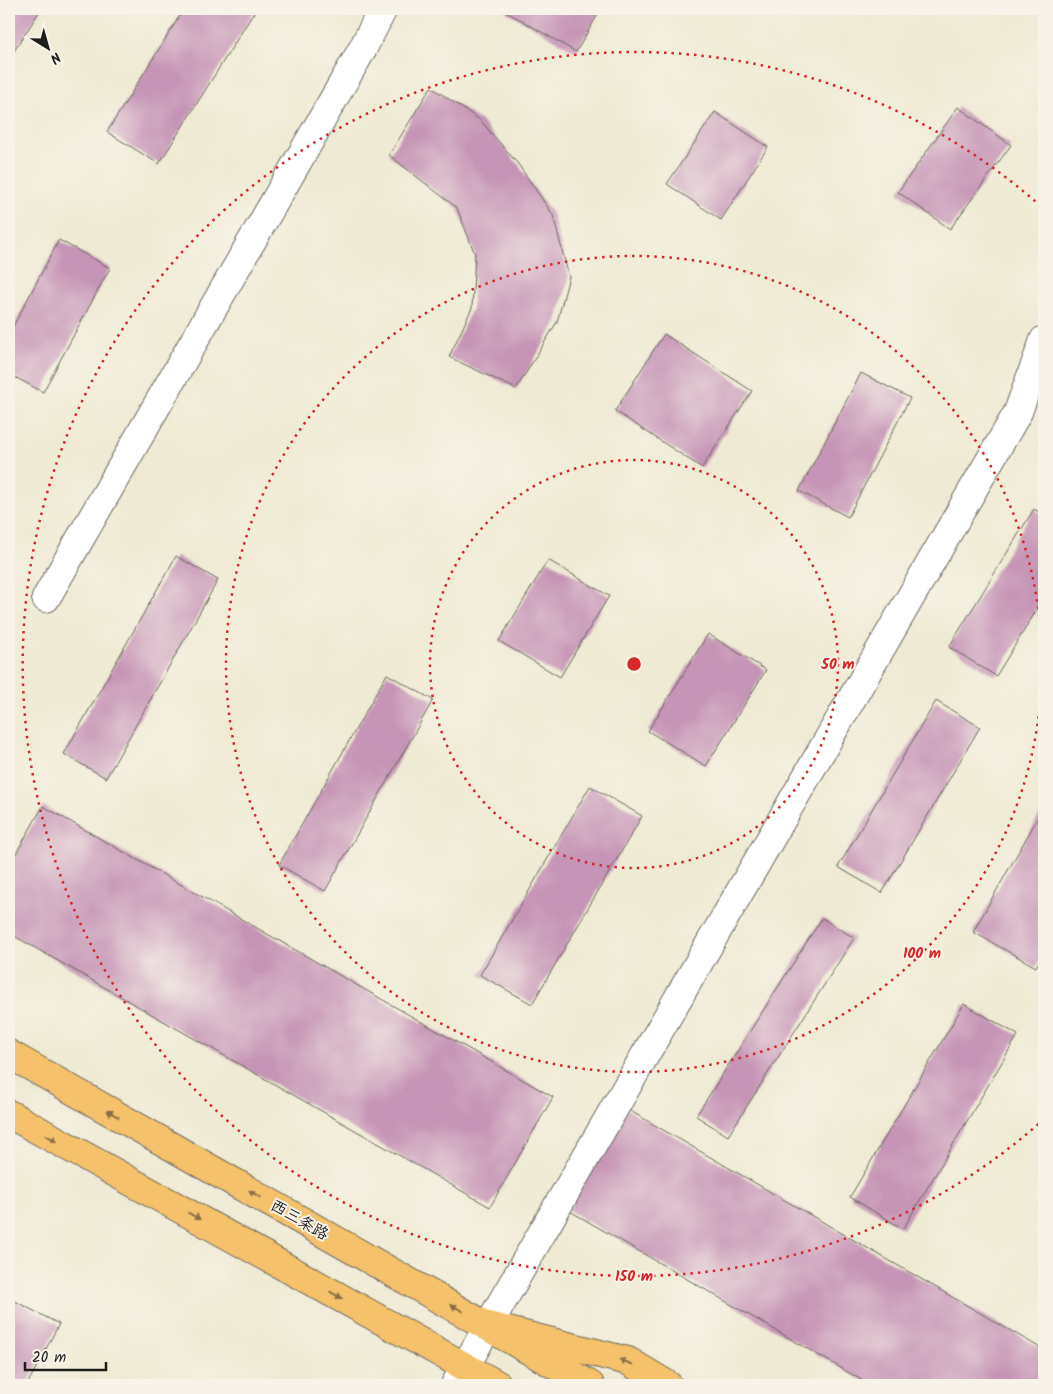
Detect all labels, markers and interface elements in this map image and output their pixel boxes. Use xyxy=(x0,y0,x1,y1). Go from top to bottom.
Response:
north arrow xyxy=(22,22,72,72)
text: N xyxy=(45,46,65,69)
text: 50 m xyxy=(820,653,855,677)
centre of rings xyxy=(625,655,643,673)
text: 100 m xyxy=(903,942,941,966)
one-way arrow xyxy=(107,1109,120,1118)
one-way arrow xyxy=(45,1133,58,1142)
one-way arrow xyxy=(248,1189,261,1198)
street label: 西三条路 xyxy=(265,1193,333,1247)
one-way arrow xyxy=(187,1212,200,1221)
text: 150 m xyxy=(615,1265,653,1289)
one-way arrow xyxy=(328,1291,343,1299)
one-way arrow xyxy=(450,1304,463,1313)
scale bar xyxy=(25,1339,106,1371)
text: 20 m xyxy=(32,1346,66,1370)
one-way arrow xyxy=(619,1357,633,1365)

